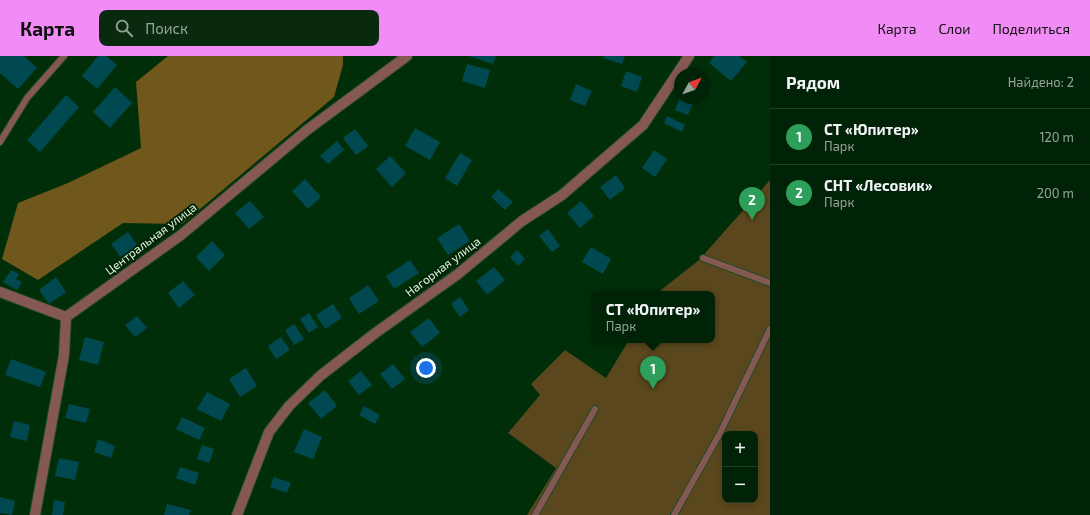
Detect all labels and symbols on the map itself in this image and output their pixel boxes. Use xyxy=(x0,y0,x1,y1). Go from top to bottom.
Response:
north arrow xyxy=(674,68,710,104)
pin: 2 xyxy=(739,187,765,220)
street label: Центральная улица xyxy=(102,199,199,278)
street label: Нагорная улица xyxy=(402,233,483,300)
pin: 1 xyxy=(640,356,666,389)
your location xyxy=(416,358,436,378)

